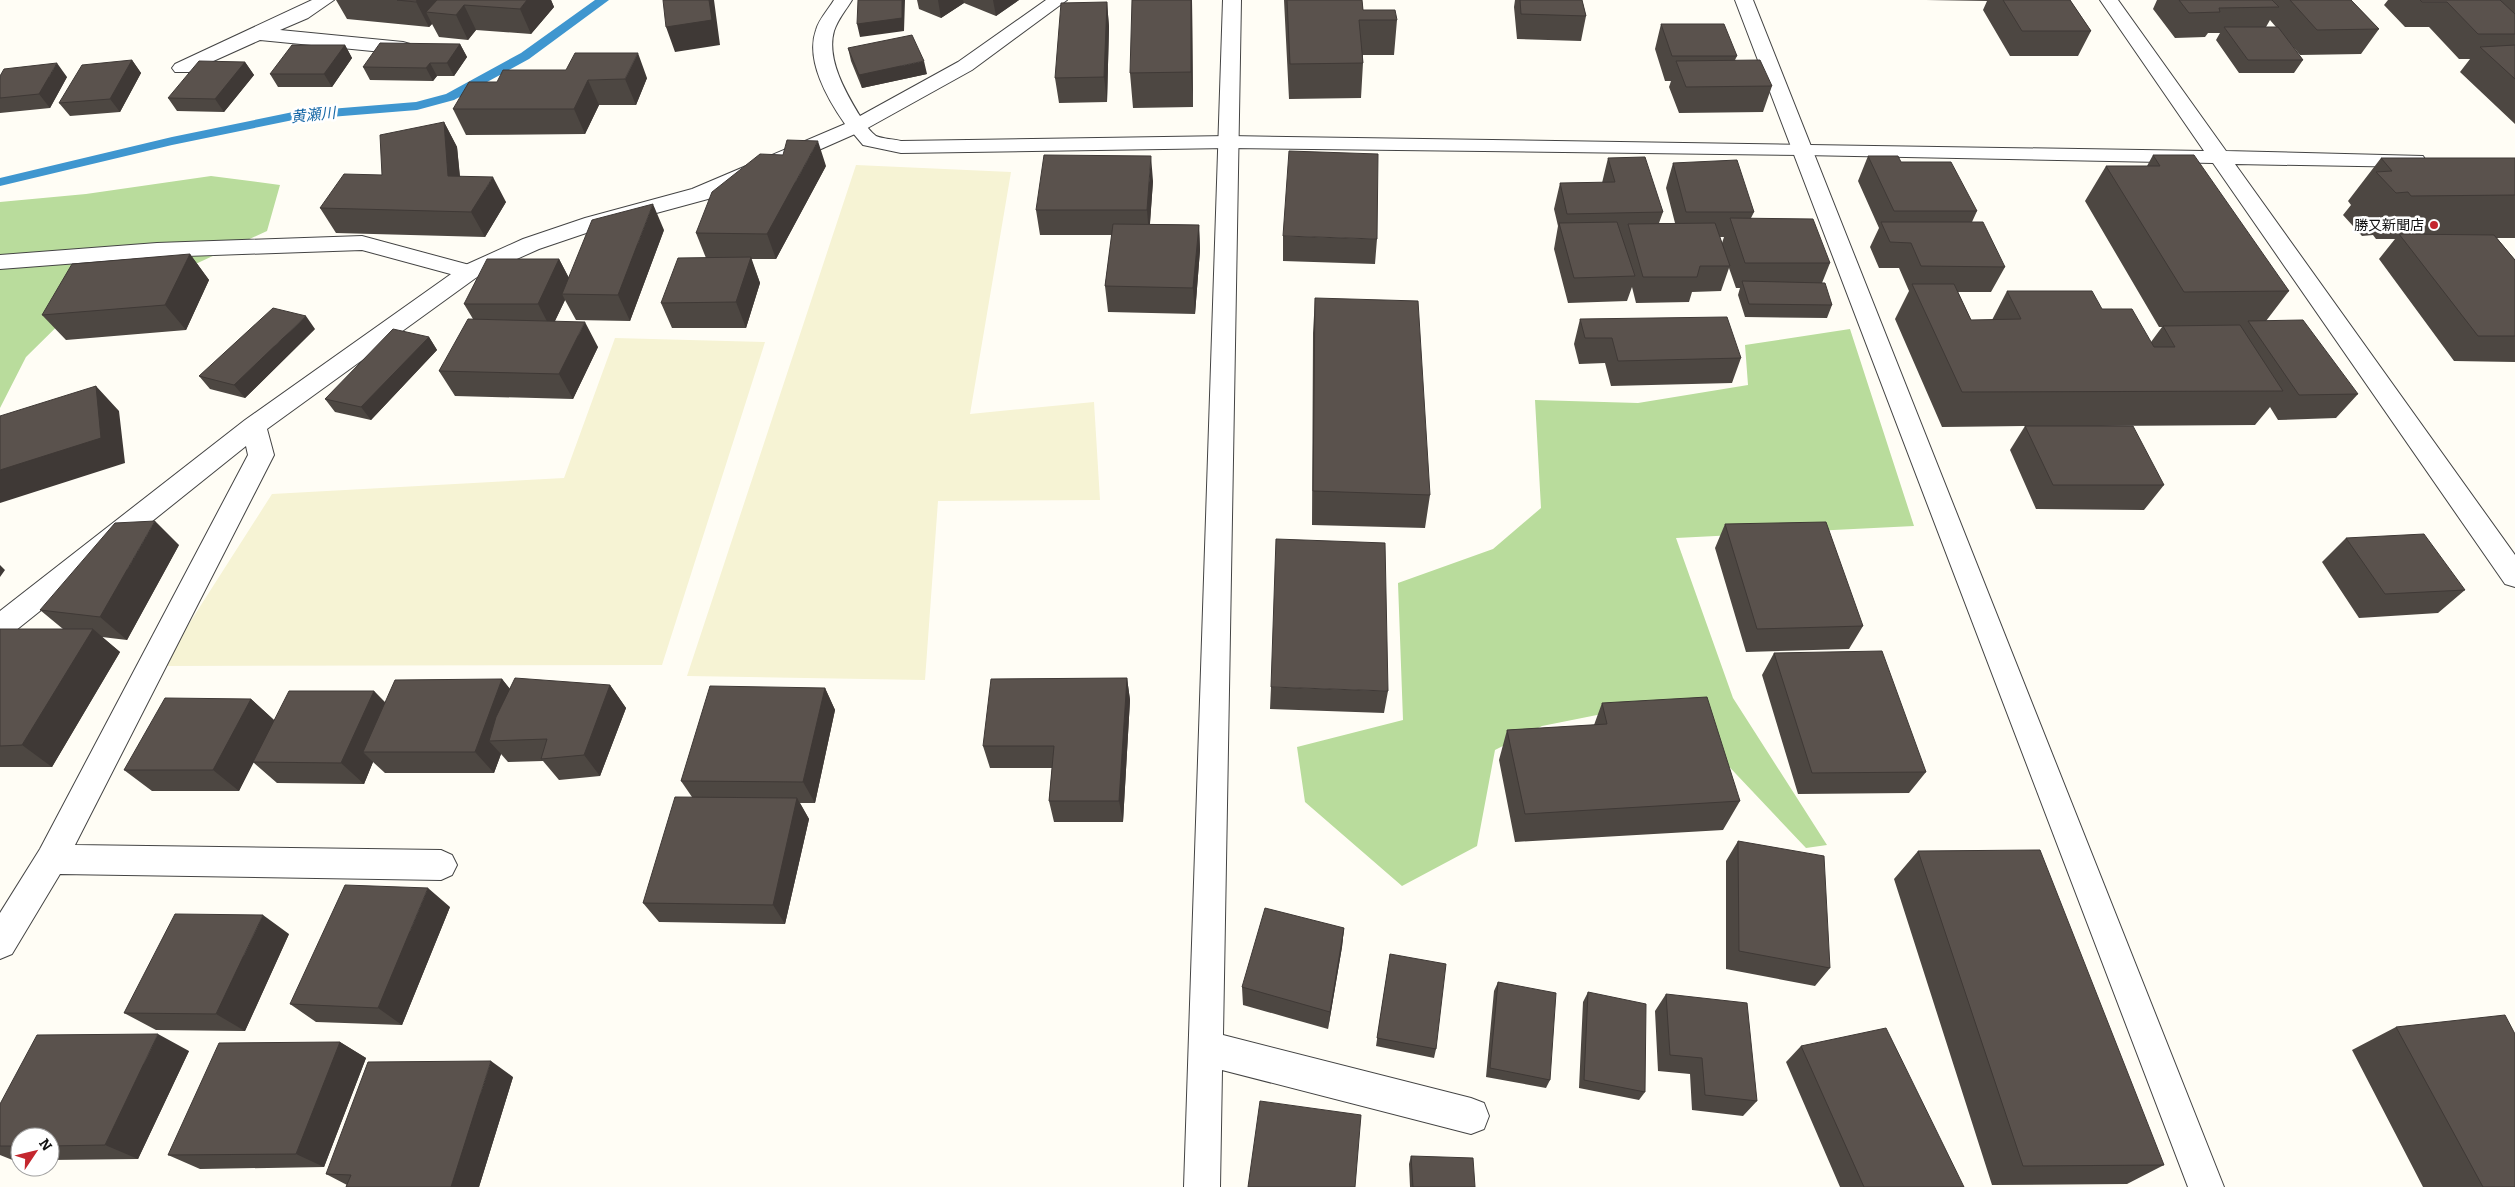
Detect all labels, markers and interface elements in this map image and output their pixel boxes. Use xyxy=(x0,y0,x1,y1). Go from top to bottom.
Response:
water label: 黄瀬川 xyxy=(290,103,338,126)
place label: 勝又新聞店 xyxy=(2354,217,2424,234)
marker: 勝又新聞店 xyxy=(2428,219,2440,231)
north arrow xyxy=(10,1127,60,1177)
text: N xyxy=(35,1136,55,1154)

